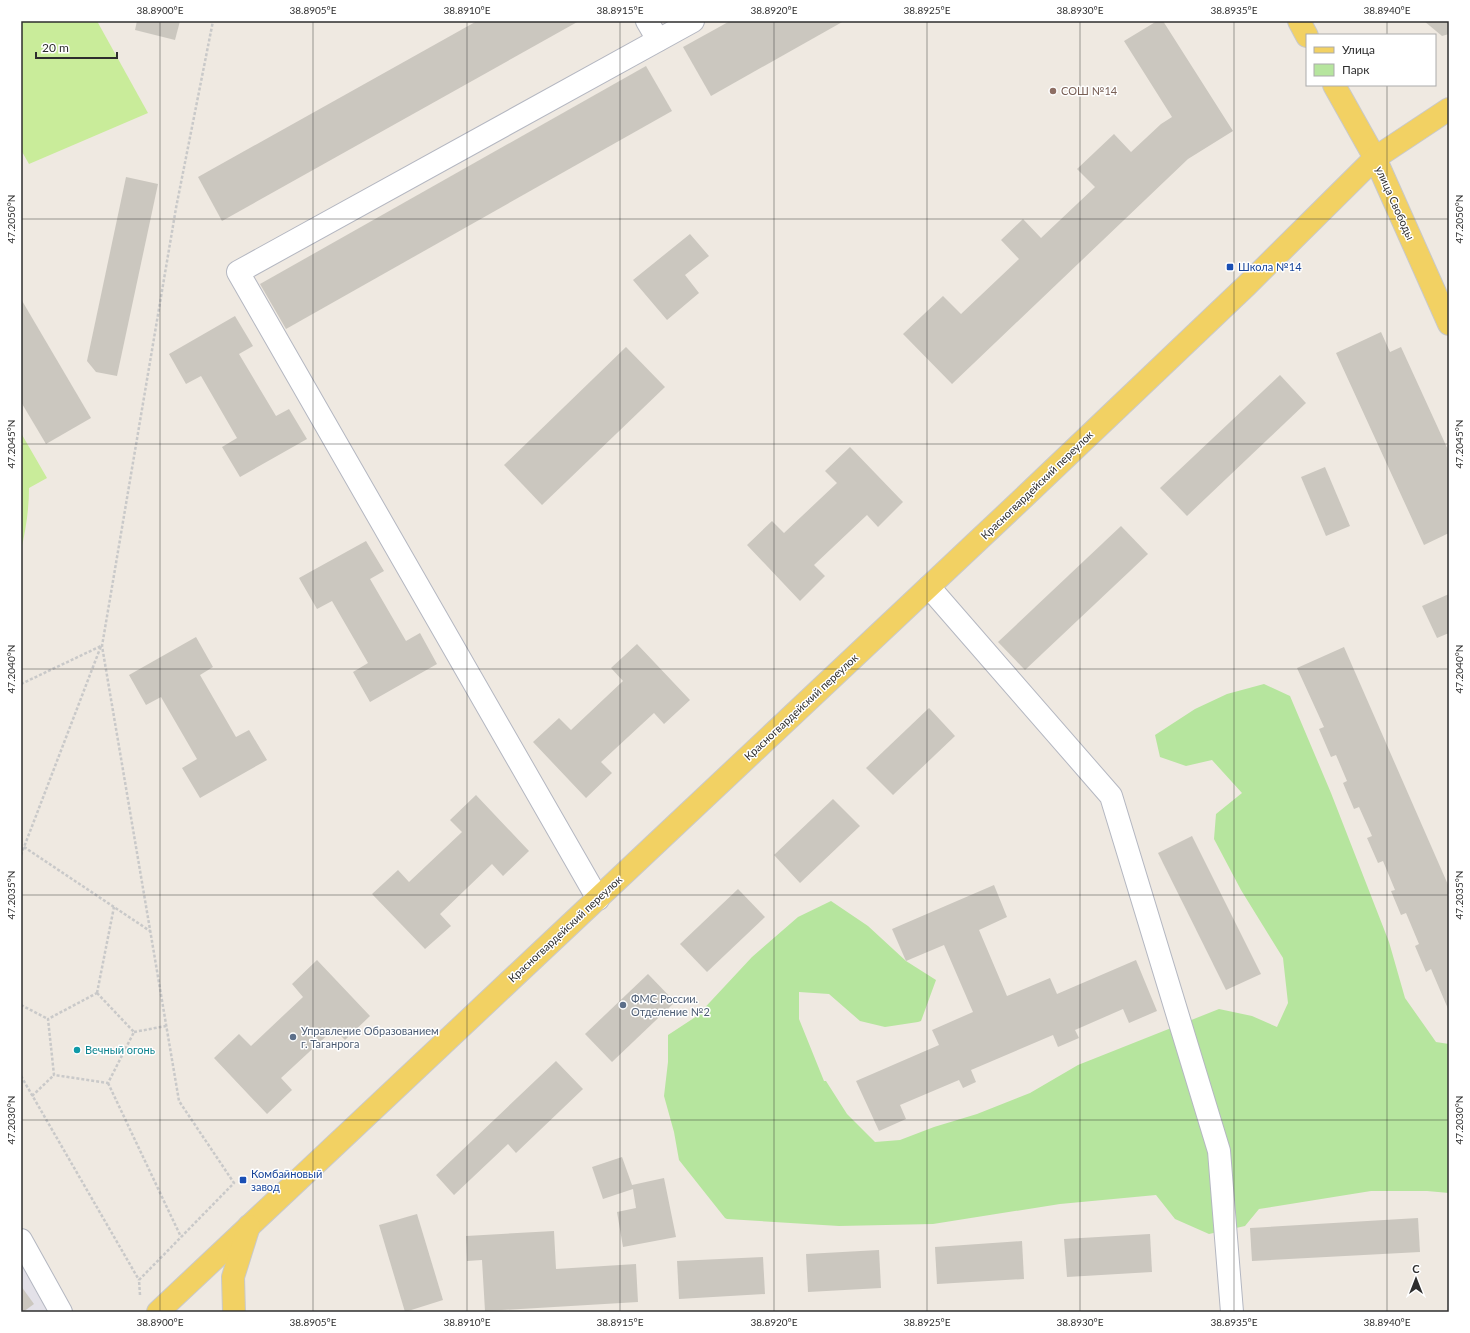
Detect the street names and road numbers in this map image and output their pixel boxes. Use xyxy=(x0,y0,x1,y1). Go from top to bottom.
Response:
street label: улица Свободы xyxy=(1373,164,1418,242)
street label: Красногвардейский переулок xyxy=(978,427,1096,542)
street label: Красногвардейский переулок xyxy=(741,650,860,763)
street label: Красногвардейский переулок xyxy=(505,872,624,985)

